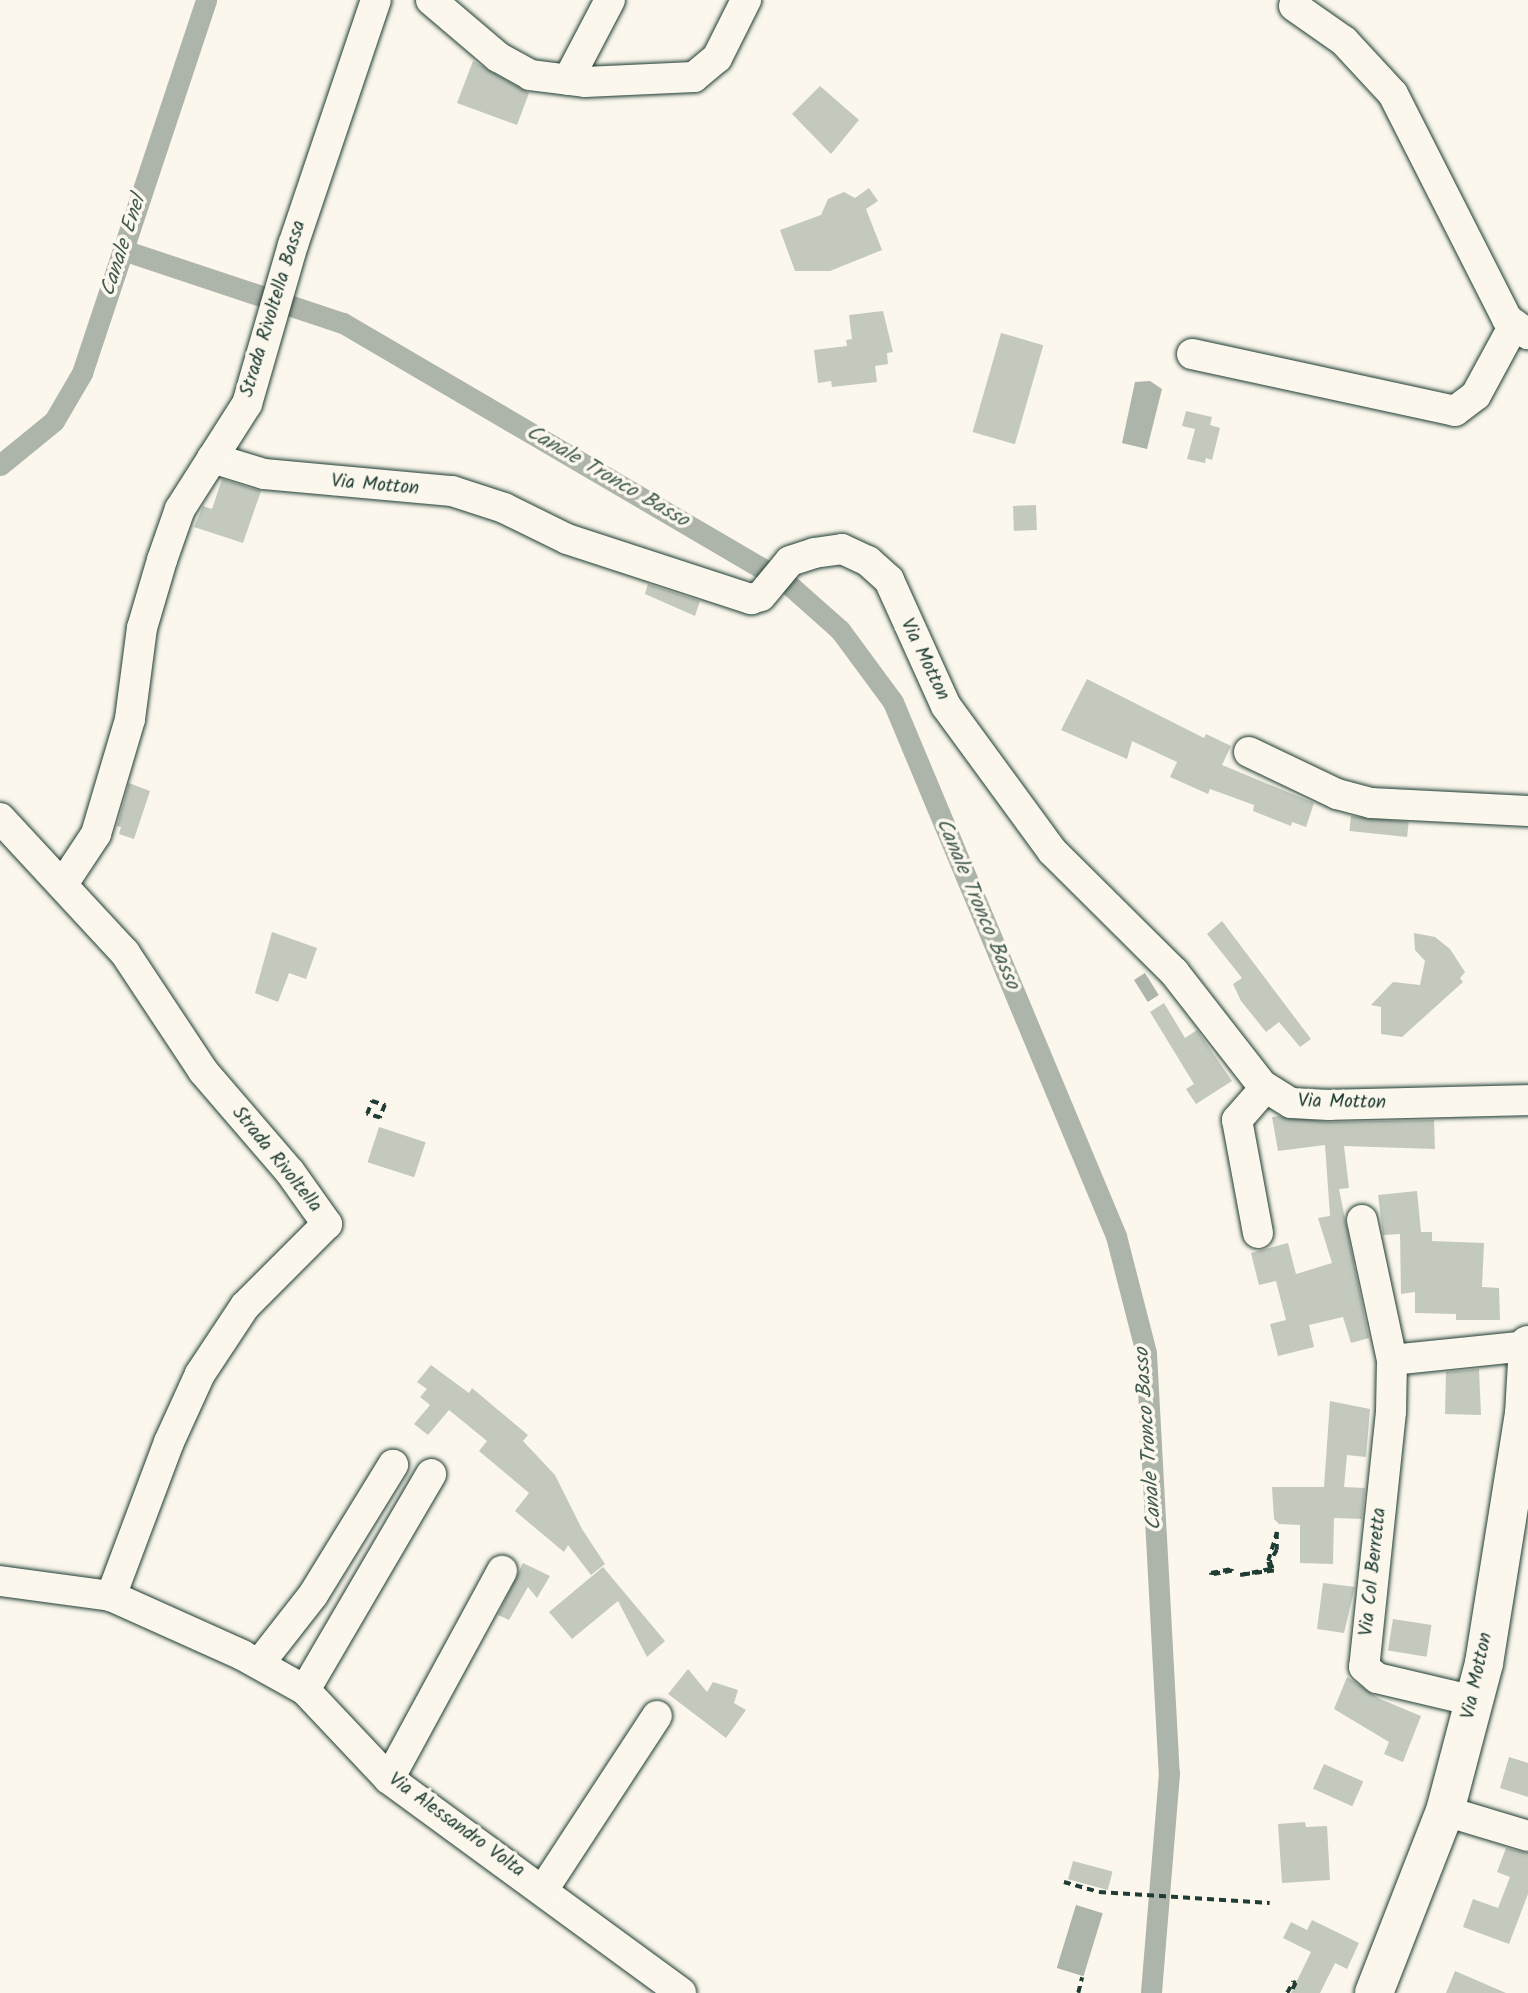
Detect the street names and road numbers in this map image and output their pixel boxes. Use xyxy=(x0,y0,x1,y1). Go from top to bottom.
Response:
street label: Strada Rivoltella Bassa xyxy=(236,218,312,400)
street label: Via Motton xyxy=(330,471,420,501)
street label: Via Motton xyxy=(894,615,954,705)
street label: Via Motton xyxy=(1298,1091,1386,1115)
street label: Strada Rivoltella xyxy=(226,1102,326,1218)
street label: Via Col Berretta xyxy=(1356,1507,1392,1637)
street label: Via Motton xyxy=(1458,1630,1498,1722)
street label: Via Alessandro Volta xyxy=(383,1769,529,1883)

